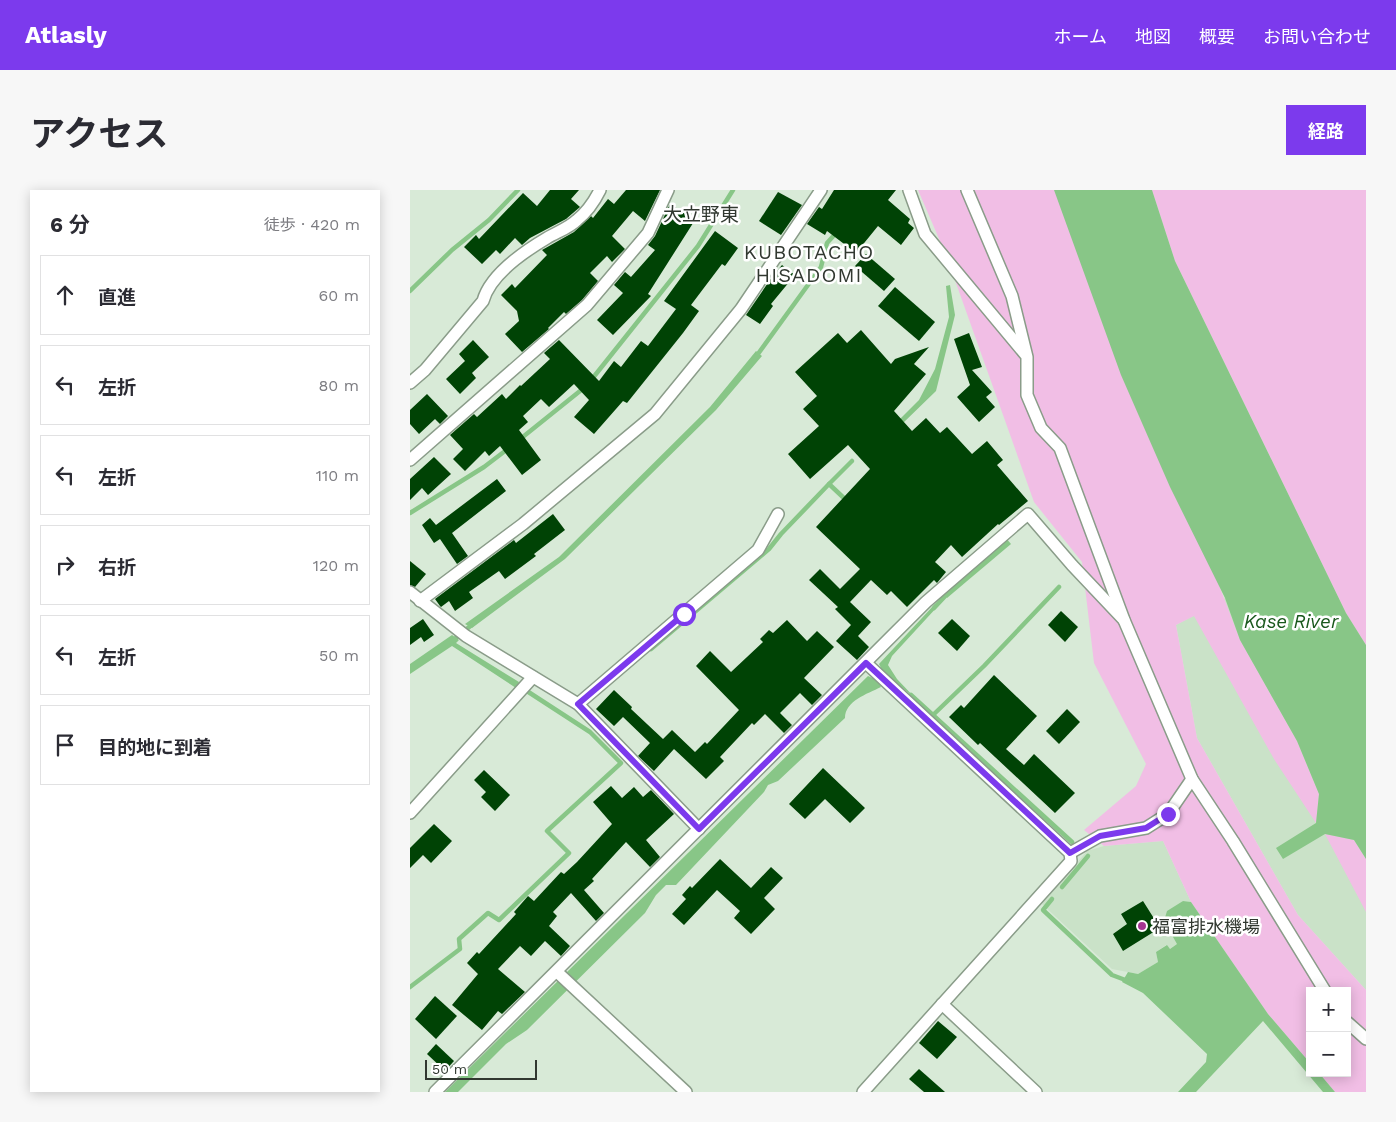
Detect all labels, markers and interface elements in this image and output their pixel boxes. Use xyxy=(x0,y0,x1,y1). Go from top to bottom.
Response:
text: Atlasly xyxy=(25,21,107,49)
text: ホーム xyxy=(1054,26,1107,47)
text: 地図 xyxy=(1135,26,1171,47)
text: 概要 xyxy=(1199,26,1235,47)
text: お問い合わせ xyxy=(1263,26,1371,47)
button: 経路 xyxy=(1286,105,1366,155)
text: アクセス xyxy=(30,113,168,155)
district label: 大立野東 xyxy=(663,203,739,226)
text: 6 分 xyxy=(50,212,90,237)
text: 徒歩 · 420 m xyxy=(264,215,360,234)
district label: KUBOTACHO HISADOMI xyxy=(744,240,874,287)
icon: ahead xyxy=(51,281,79,309)
text: 直進 xyxy=(98,286,136,309)
text: 60 m xyxy=(319,286,359,305)
icon: left xyxy=(51,371,79,399)
text: 左折 xyxy=(98,376,136,399)
text: 80 m xyxy=(318,376,359,395)
icon: left xyxy=(51,461,79,489)
text: 左折 xyxy=(98,466,136,489)
text: 110 m xyxy=(316,466,359,485)
icon: right xyxy=(51,551,79,579)
text: 右折 xyxy=(98,556,136,579)
text: 120 m xyxy=(313,556,359,575)
route start xyxy=(673,603,696,626)
water label: Kase River xyxy=(1244,610,1339,633)
icon: left xyxy=(51,641,79,669)
text: 左折 xyxy=(98,646,136,669)
text: 50 m xyxy=(319,646,359,665)
icon: arrive xyxy=(51,731,79,759)
text: 目的地に到着 xyxy=(98,736,212,759)
route end xyxy=(1157,803,1180,826)
place label: 福富排水機場 xyxy=(1152,916,1260,937)
marker: 福富排水機場 xyxy=(1136,920,1148,932)
map controls xyxy=(1306,987,1351,1077)
button: + xyxy=(1306,987,1351,1032)
button: − xyxy=(1306,1032,1351,1077)
scale bar xyxy=(425,1057,538,1080)
text: 50 m xyxy=(432,1061,467,1077)

